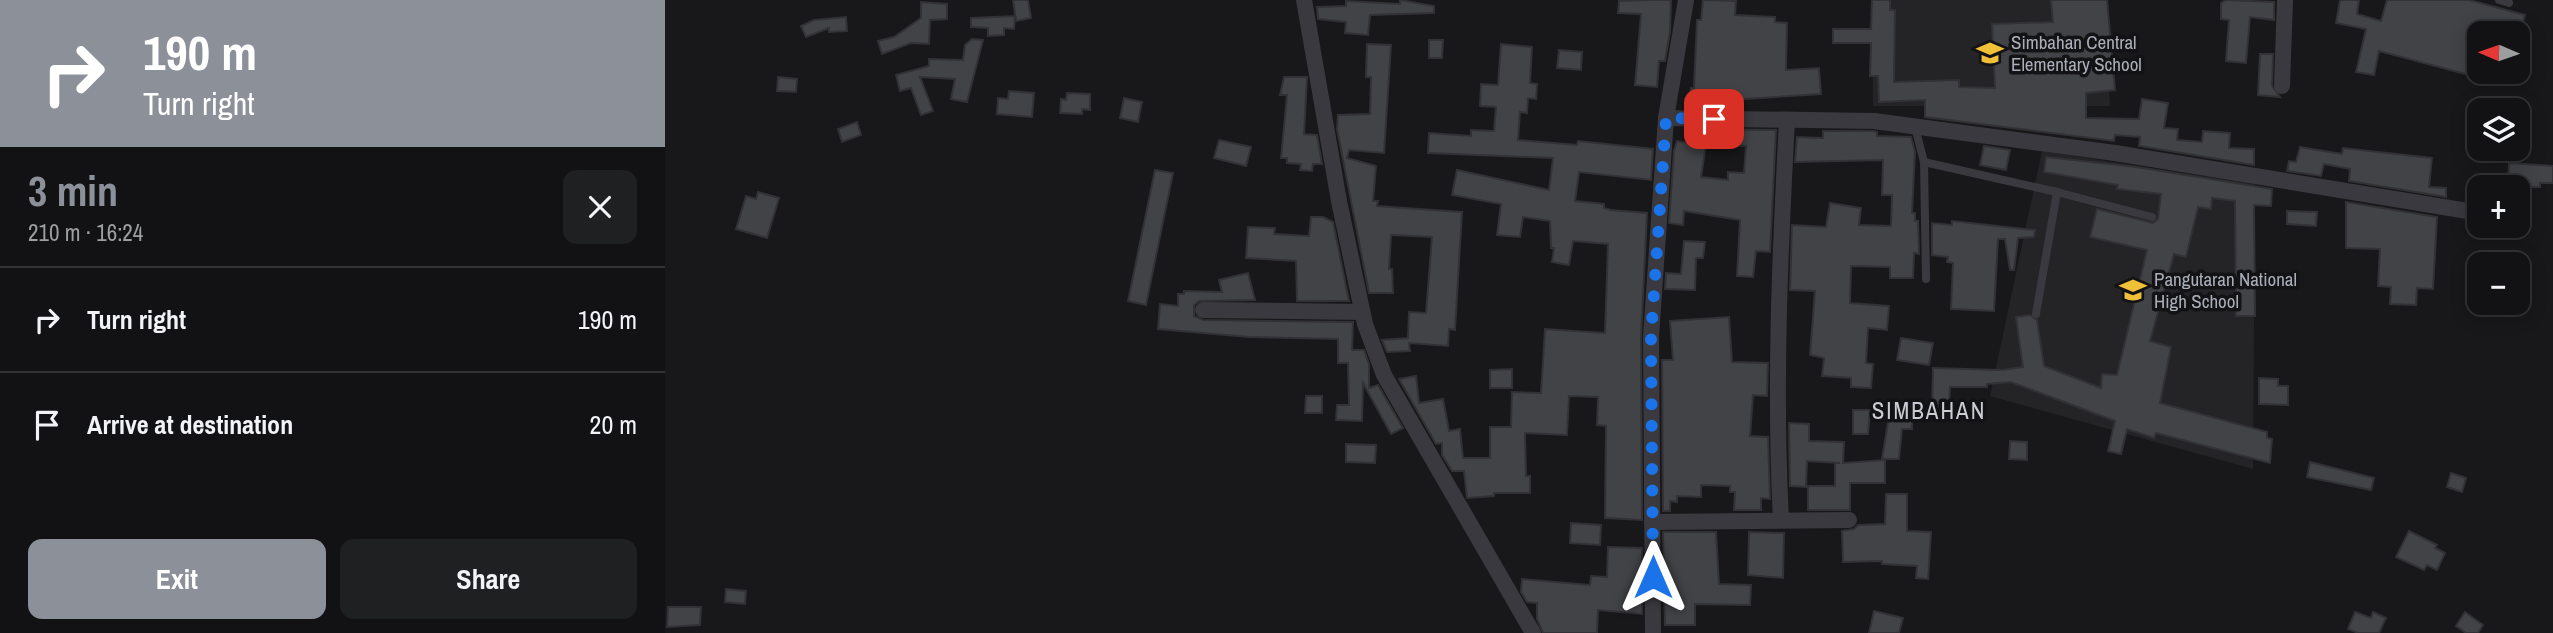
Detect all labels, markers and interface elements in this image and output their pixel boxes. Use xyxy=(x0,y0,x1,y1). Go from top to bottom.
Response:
text: 190 m xyxy=(143,19,257,85)
north arrow xyxy=(2467,21,2531,84)
map controls xyxy=(2467,21,2530,315)
icon: right xyxy=(28,28,119,119)
place label: Simbahan Central Elementary School xyxy=(2011,29,2142,77)
school or university icon: Simbahan Central Elementary School xyxy=(1975,38,2005,68)
text: Turn right xyxy=(143,82,255,125)
pin xyxy=(1684,89,1744,149)
button: layers xyxy=(2467,98,2530,161)
icon: arrive xyxy=(1695,100,1733,138)
text: 3 min xyxy=(28,163,118,219)
button: close xyxy=(563,170,637,244)
button: + xyxy=(2467,175,2530,238)
text: 210 m · 16:24 xyxy=(28,217,143,248)
button: − xyxy=(2467,252,2530,315)
place label: Pangutaran National High School xyxy=(2154,266,2297,314)
school or university icon: Pangutaran National High School xyxy=(2118,275,2148,305)
icon: right xyxy=(28,301,66,339)
text: Turn right xyxy=(87,302,186,337)
text: 190 m xyxy=(578,302,637,337)
district label: SIMBAHAN xyxy=(1872,395,1986,426)
icon: arrive xyxy=(28,406,66,444)
text: Arrive at destination xyxy=(87,407,293,442)
text: 20 m xyxy=(590,407,637,442)
button: Exit xyxy=(28,539,326,619)
button: Share xyxy=(340,539,637,619)
position arrow xyxy=(1616,540,1690,614)

